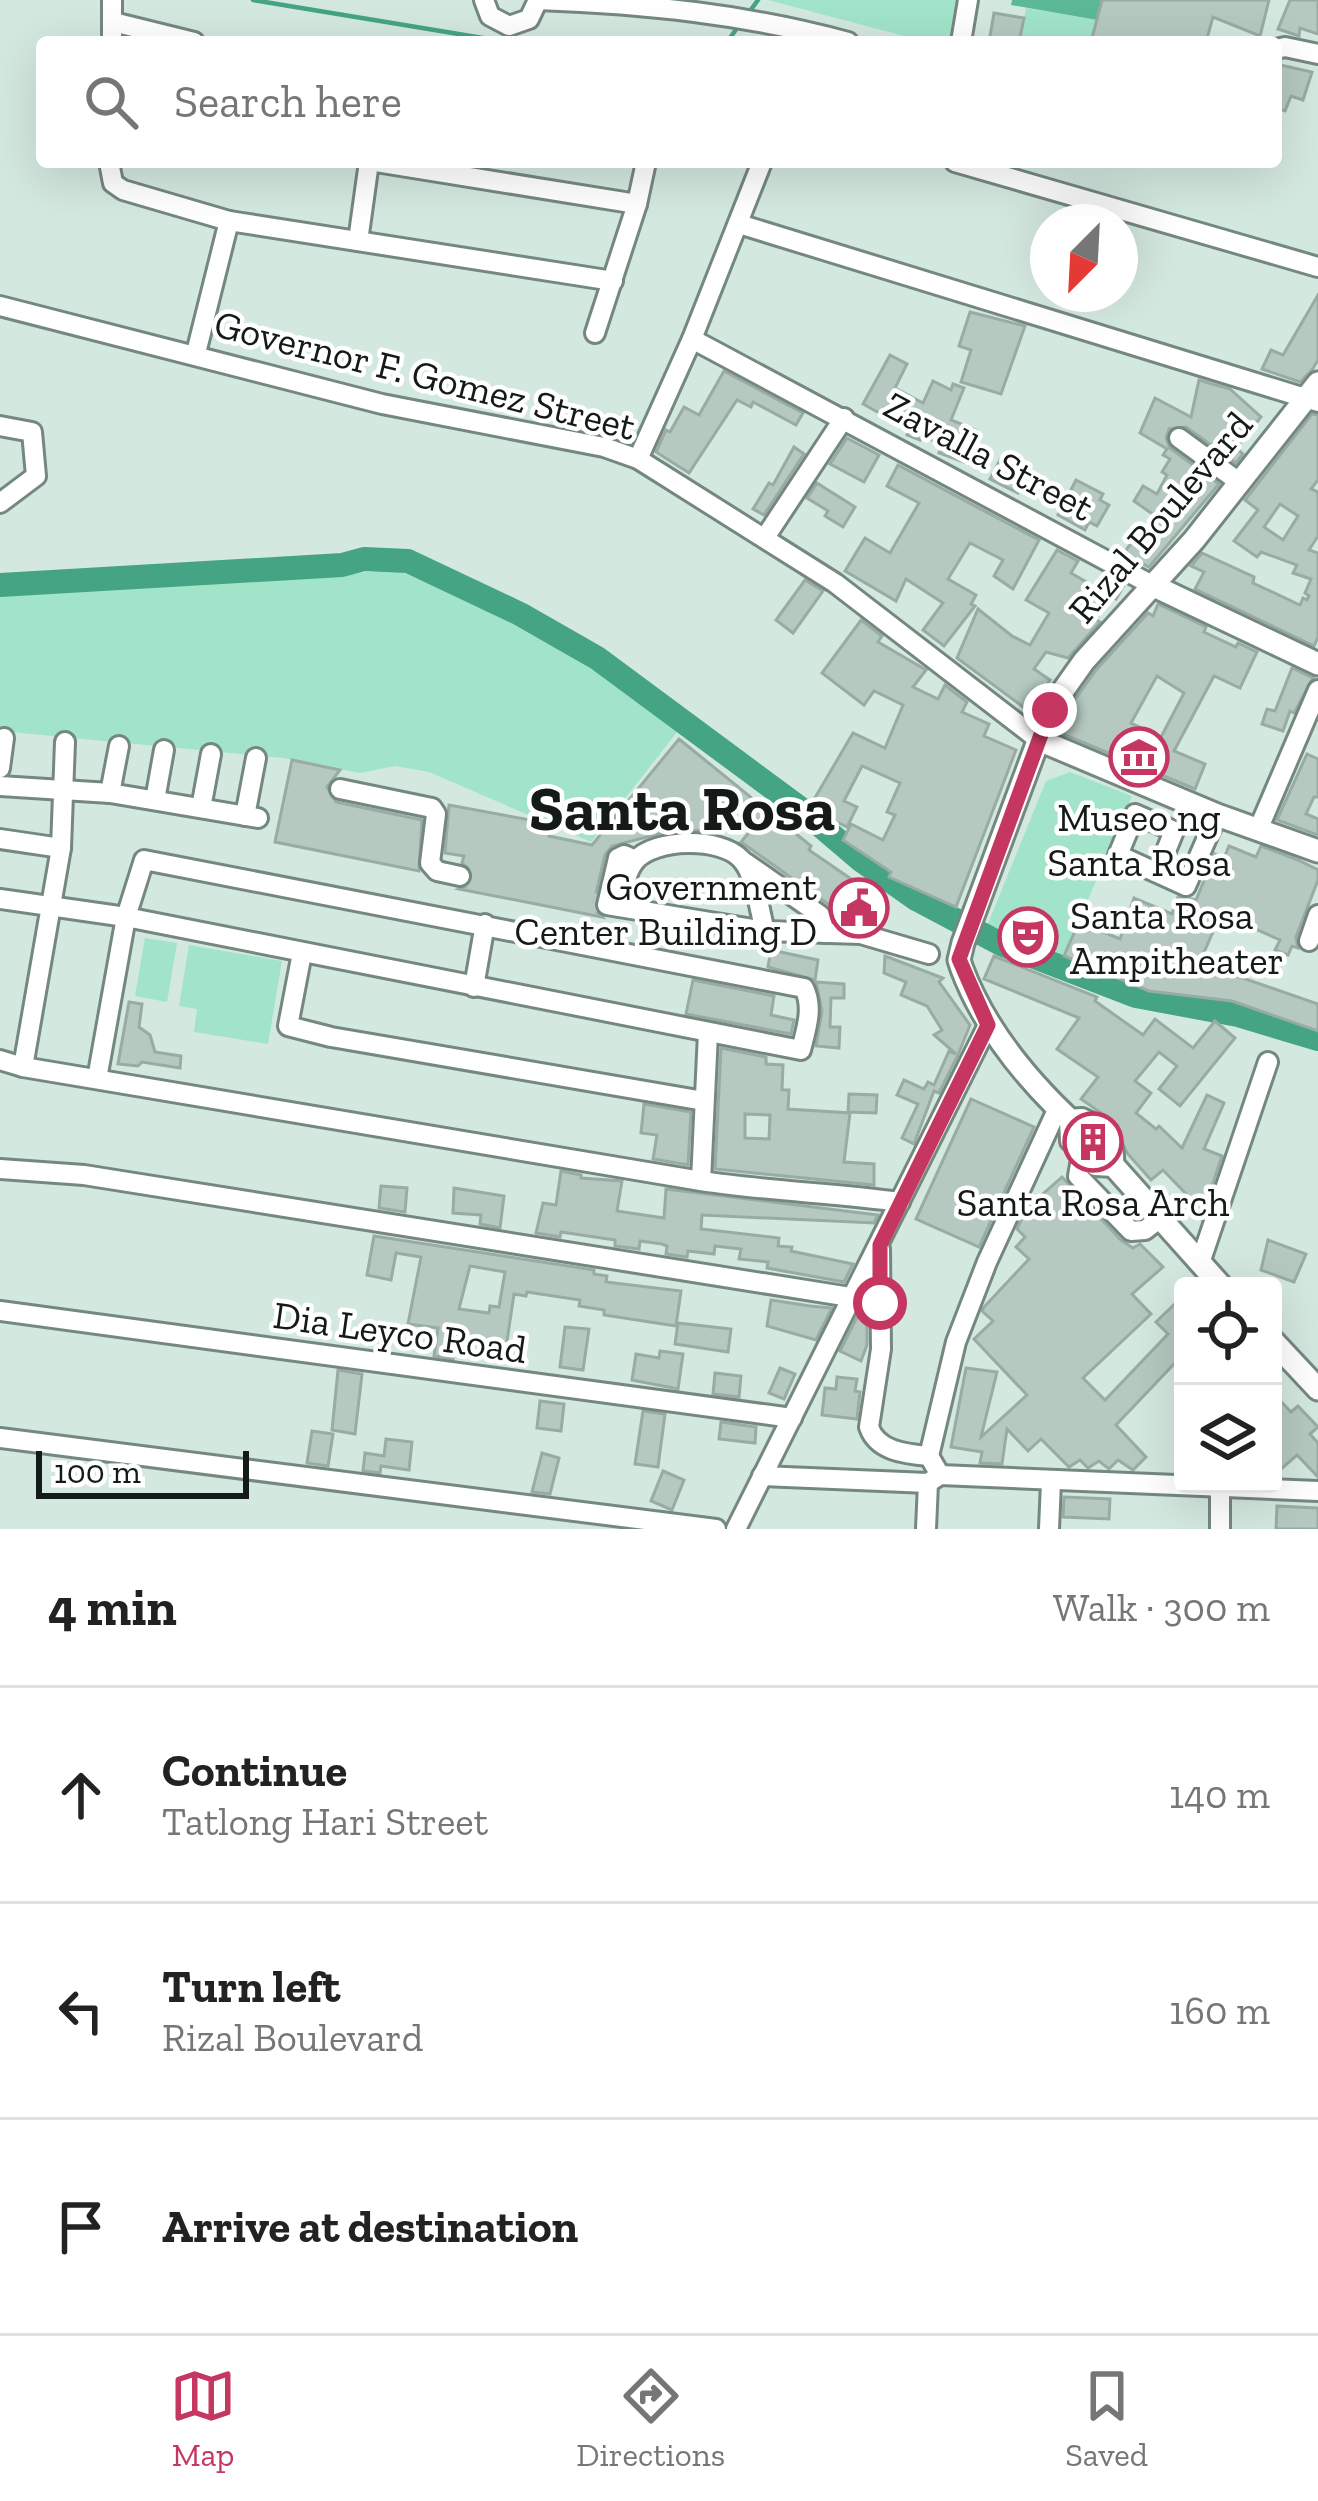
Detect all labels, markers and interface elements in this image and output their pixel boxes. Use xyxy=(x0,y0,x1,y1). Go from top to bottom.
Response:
search box xyxy=(36,36,1282,168)
icon: search xyxy=(78,69,144,135)
text: Search here xyxy=(174,75,402,129)
north arrow xyxy=(1030,204,1138,312)
street label: Governor F. Gomez Street xyxy=(210,300,641,450)
street label: Zavalla Street xyxy=(876,381,1102,531)
street label: Rizal Boulevard xyxy=(1058,402,1262,632)
route end xyxy=(1023,683,1077,737)
museum icon: Museo ng Santa Rosa xyxy=(1108,726,1170,788)
district label: Santa Rosa xyxy=(529,771,835,846)
place label: Museo ng Santa Rosa xyxy=(1047,794,1231,886)
place label: Government Center Building D xyxy=(515,863,818,955)
public building icon: Government Center Building D xyxy=(828,877,890,939)
place label: Santa Rosa Ampitheater xyxy=(1070,892,1284,984)
theatre icon: Santa Rosa Ampitheater xyxy=(997,906,1059,968)
building icon: Santa Rosa Arch xyxy=(1062,1111,1124,1173)
place label: Santa Rosa Arch xyxy=(957,1179,1230,1226)
route start xyxy=(853,1276,907,1330)
map controls xyxy=(1174,1277,1282,1493)
button: locate xyxy=(1174,1277,1282,1385)
street label: Dia Leyco Road xyxy=(270,1291,530,1373)
button: layers xyxy=(1174,1385,1282,1493)
scale bar xyxy=(36,1445,249,1498)
text: 100 m xyxy=(54,1452,141,1491)
text: 4 min xyxy=(48,1577,177,1638)
text: Walk · 300 m xyxy=(1053,1584,1270,1631)
text: Continue xyxy=(162,1744,347,1798)
icon: ahead xyxy=(48,1762,114,1828)
text: 140 m xyxy=(1169,1771,1270,1818)
text: Tatlong Hari Street xyxy=(162,1798,488,1845)
text: Turn left xyxy=(162,1960,340,2014)
icon: left xyxy=(48,1978,114,2044)
text: 160 m xyxy=(1169,1987,1270,2034)
text: Rizal Boulevard xyxy=(162,2014,423,2061)
icon: arrive xyxy=(48,2194,114,2260)
text: Arrive at destination xyxy=(162,2200,578,2254)
tab: Map xyxy=(170,2363,236,2474)
tab: Directions xyxy=(576,2363,725,2474)
tab: Saved xyxy=(1065,2363,1148,2474)

